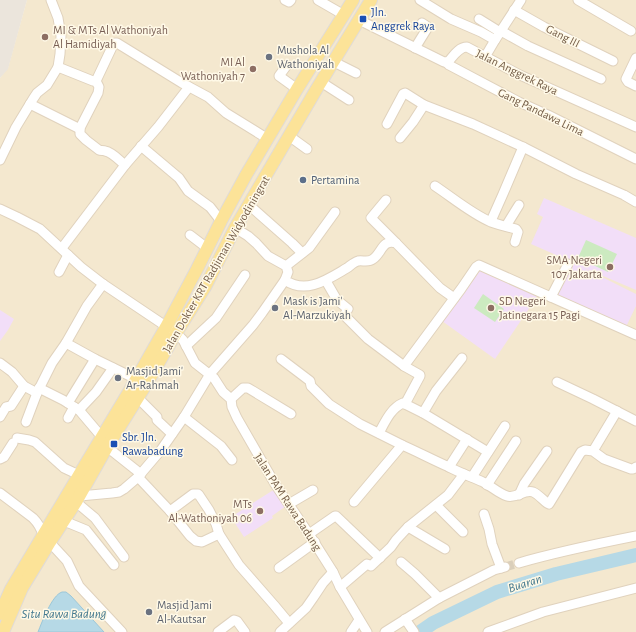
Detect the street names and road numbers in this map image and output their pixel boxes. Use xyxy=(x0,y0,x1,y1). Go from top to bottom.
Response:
street label: Gang III xyxy=(544,22,582,50)
street label: Jalan Anggrek Raya xyxy=(474,47,560,98)
street label: Gang Pandawa Lima xyxy=(496,86,586,138)
street label: Jalan Dokter KRT Radjiman Widyodiningrat xyxy=(160,173,273,355)
street label: Jalan PAM Rawa Badung xyxy=(252,451,324,553)

